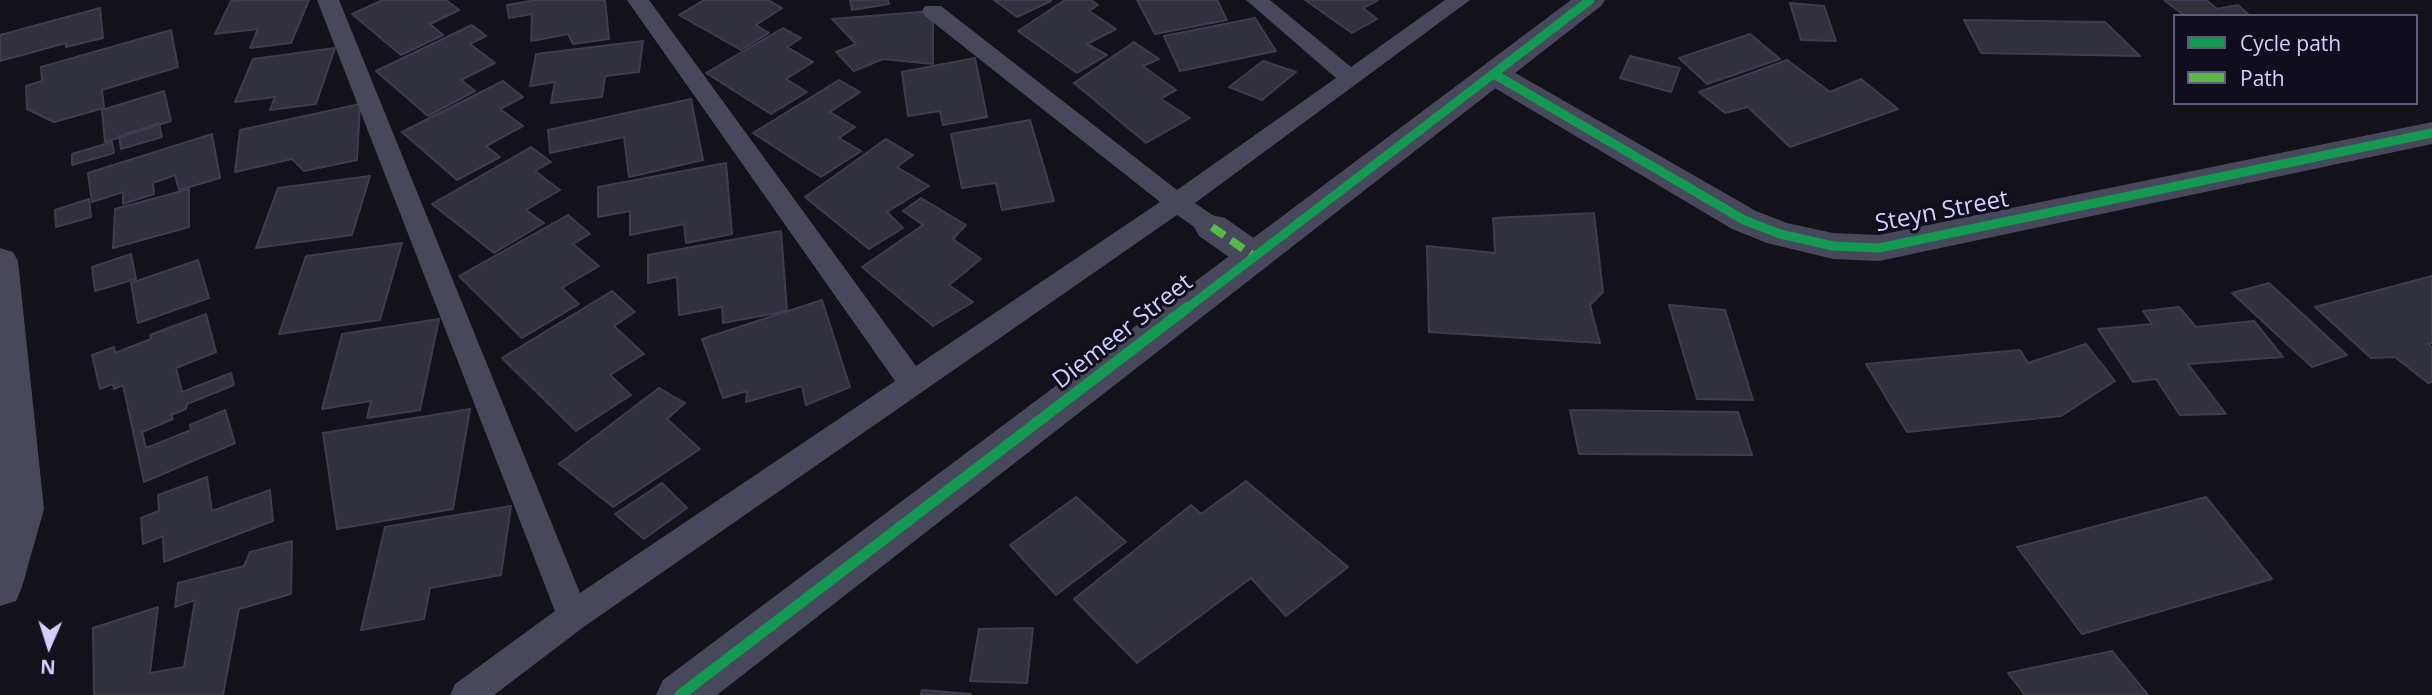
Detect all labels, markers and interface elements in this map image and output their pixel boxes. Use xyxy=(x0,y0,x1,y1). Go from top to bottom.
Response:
legend xyxy=(2173,14,2418,105)
text: Cycle path xyxy=(2240,29,2341,57)
text: Path xyxy=(2240,64,2285,92)
street label: Steyn Street xyxy=(1873,185,2011,239)
street label: Diemeer Street xyxy=(1047,269,1199,395)
north arrow xyxy=(14,611,84,681)
text: N xyxy=(40,654,56,680)

